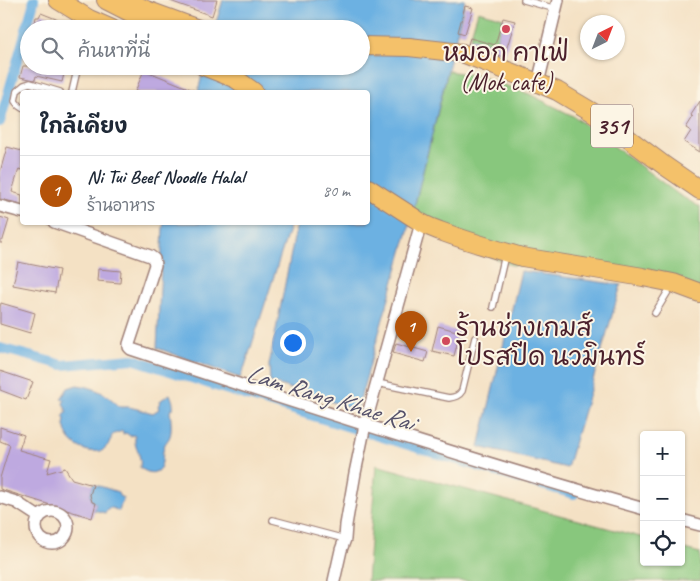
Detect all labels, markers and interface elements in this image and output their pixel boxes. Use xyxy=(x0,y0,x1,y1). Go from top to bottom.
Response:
north arrow xyxy=(580,15,625,60)
search box xyxy=(20,20,370,75)
marker: หมอก คาเฟ่ (Mok cafe) xyxy=(500,23,512,35)
icon: search xyxy=(38,34,66,62)
place label: หมอก คาเฟ่ (Mok cafe) xyxy=(443,37,569,98)
text: ค้นหาที่นี่ xyxy=(78,39,150,63)
road number: 351 xyxy=(591,104,633,148)
text: ใกล้เคียง xyxy=(40,113,127,139)
text: Ni Tui Beef Noodle Halal xyxy=(87,165,244,189)
text: 1 xyxy=(52,181,60,201)
text: 80 m xyxy=(323,181,350,201)
text: ร้านอาหาร xyxy=(87,196,156,216)
pin: 1 xyxy=(395,311,427,352)
place label: ร้านช่างเกมส์ โปรสปีด นวมินทร์ xyxy=(456,311,646,373)
your location xyxy=(280,330,306,356)
marker: ร้านช่างเกมส์ โปรสปีด นวมินทร์ xyxy=(440,335,452,347)
water label: Lam Rang Khae Rai xyxy=(242,356,423,440)
map controls xyxy=(640,431,685,566)
button: + xyxy=(640,431,685,476)
button: − xyxy=(640,476,685,521)
button: locate xyxy=(640,521,685,566)

